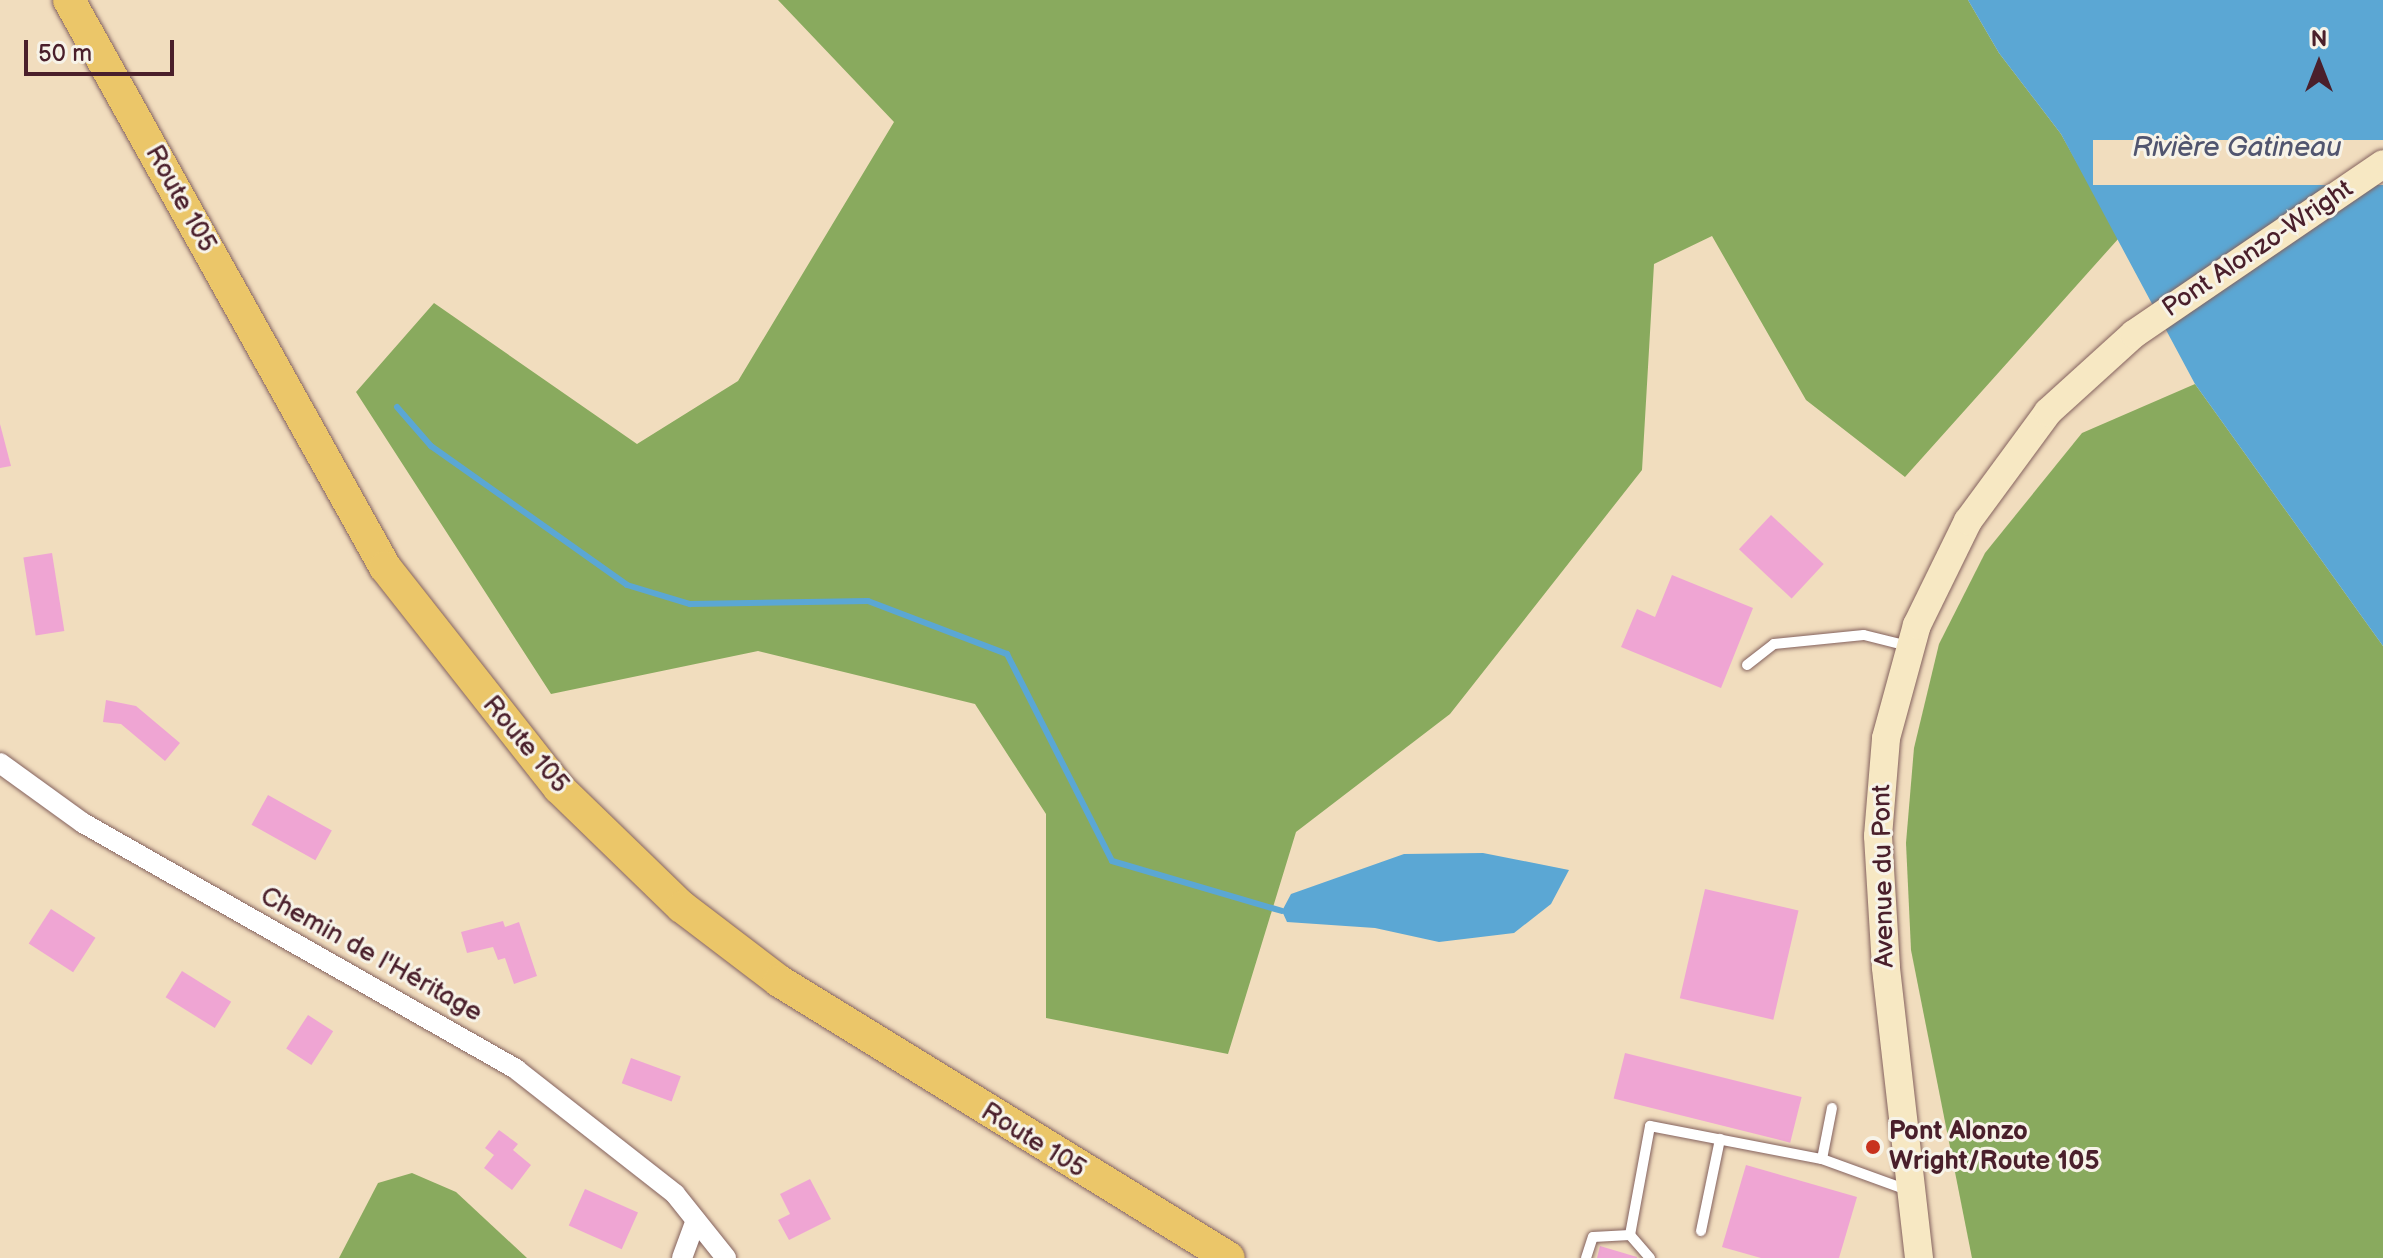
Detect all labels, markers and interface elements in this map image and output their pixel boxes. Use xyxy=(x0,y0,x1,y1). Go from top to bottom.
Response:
scale bar xyxy=(28,24,178,74)
north arrow xyxy=(2279,24,2359,104)
text: N xyxy=(2311,26,2327,53)
text: 50 m xyxy=(38,39,92,68)
water label: Rivière Gatineau xyxy=(2132,131,2342,165)
street label: Route 105 xyxy=(138,140,222,258)
street label: Pont Alonzo-Wright xyxy=(2157,174,2359,324)
street label: Route 105 xyxy=(475,690,575,800)
street label: Avenue du Pont xyxy=(1867,784,1901,968)
street label: Chemin de l'Héritage xyxy=(255,881,487,1029)
street label: Route 105 xyxy=(975,1097,1091,1185)
place label: Pont Alonzo Wright/Route 105 xyxy=(1889,1116,2099,1178)
marker: Pont Alonzo Wright/Route 105 xyxy=(1864,1138,1882,1156)

